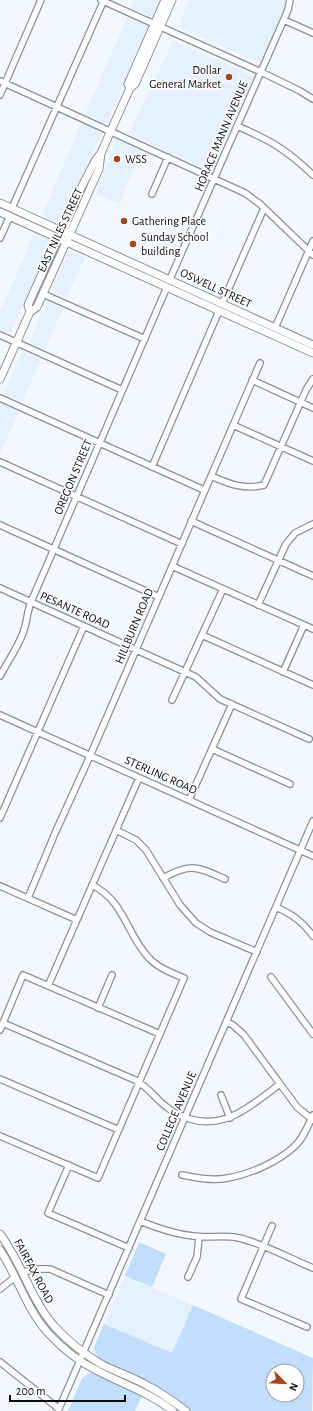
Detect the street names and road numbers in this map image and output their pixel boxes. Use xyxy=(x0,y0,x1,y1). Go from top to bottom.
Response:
street label: HORACE MANN AVENUE xyxy=(192,79,250,193)
street label: EAST NILES STREET xyxy=(35,186,85,274)
street label: OSWELL STREET xyxy=(178,266,254,310)
street label: OREGON STREET xyxy=(52,438,94,516)
street label: HILLBURN ROAD xyxy=(113,586,155,666)
street label: PESANTE ROAD xyxy=(38,589,112,631)
street label: STERLING ROAD xyxy=(123,754,199,796)
street label: COLLEGE AVENUE xyxy=(154,1069,198,1153)
street label: FAIRFAX ROAD xyxy=(12,1237,56,1305)

